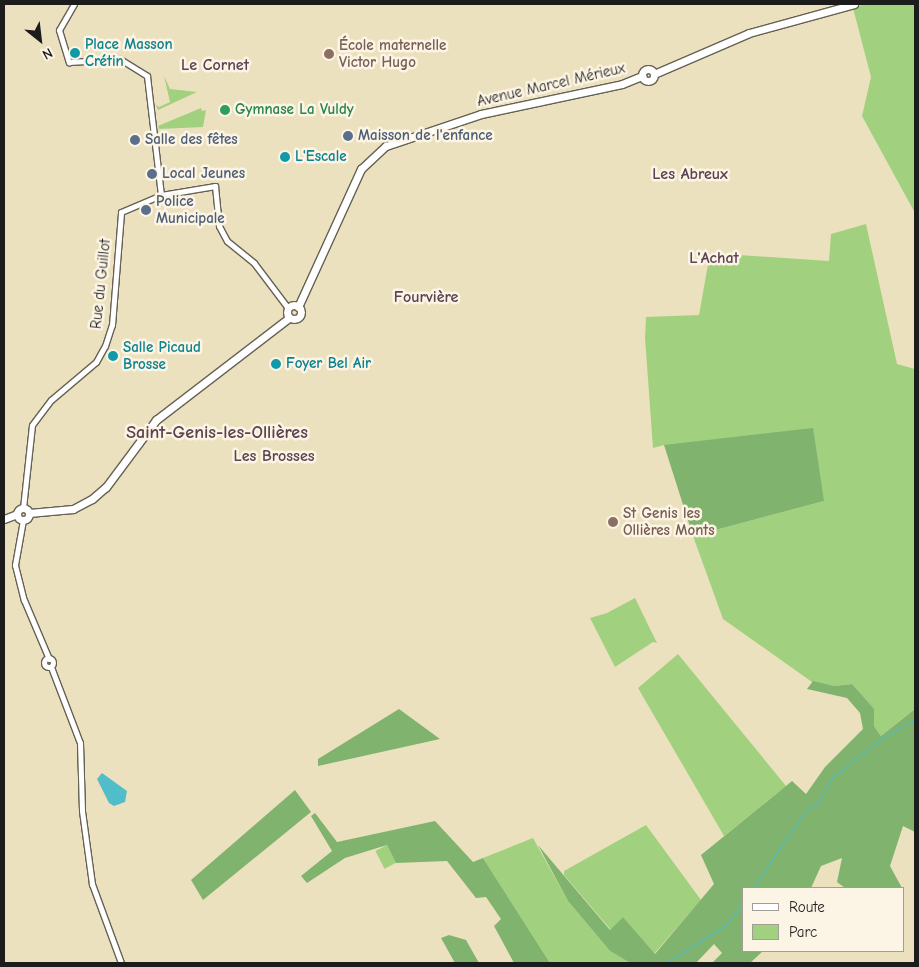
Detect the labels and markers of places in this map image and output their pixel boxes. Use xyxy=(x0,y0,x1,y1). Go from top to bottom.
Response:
place label: Place Masson Crétin xyxy=(85,35,173,70)
place label: École maternelle Victor Hugo xyxy=(339,36,446,71)
marker: Place Masson Crétin xyxy=(69,47,81,59)
marker: École maternelle Victor Hugo xyxy=(323,48,335,60)
place label: Gymnase La Vuldy xyxy=(235,101,354,119)
marker: Gymnase La Vuldy xyxy=(219,104,231,116)
place label: Maisson de l'enfance xyxy=(358,127,493,145)
marker: Maisson de l'enfance xyxy=(342,130,354,142)
place label: Salle des fêtes xyxy=(145,131,238,149)
marker: Salle des fêtes xyxy=(129,134,141,146)
place label: L'Escale xyxy=(295,148,347,166)
marker: L'Escale xyxy=(279,151,291,163)
place label: Local Jeunes xyxy=(162,165,245,183)
marker: Local Jeunes xyxy=(146,168,158,180)
place label: Police Municipale xyxy=(156,192,225,227)
marker: Police Municipale xyxy=(140,204,152,216)
place label: Salle Picaud Brosse xyxy=(123,338,201,373)
marker: Salle Picaud Brosse xyxy=(107,350,119,362)
place label: Foyer Bel Air xyxy=(286,355,371,373)
marker: Foyer Bel Air xyxy=(270,358,282,370)
place label: St Genis les Ollières Monts xyxy=(623,504,715,539)
marker: St Genis les Ollières Monts xyxy=(607,516,619,528)

